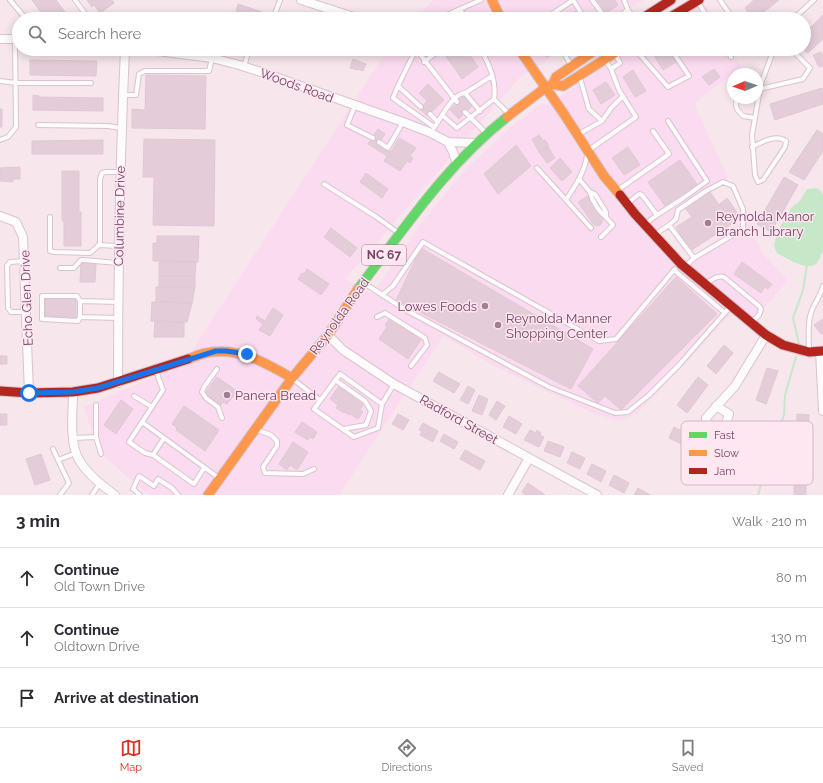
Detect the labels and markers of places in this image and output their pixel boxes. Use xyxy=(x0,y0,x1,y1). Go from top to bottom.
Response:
place label: Reynolda Manor Branch Library xyxy=(716,209,815,239)
marker: Reynolda Manor Branch Library xyxy=(703,218,713,228)
place label: Lowes Foods xyxy=(397,299,477,314)
marker: Lowes Foods xyxy=(480,301,490,311)
place label: Reynolda Manner Shopping Center xyxy=(506,311,612,341)
marker: Reynolda Manner Shopping Center xyxy=(493,320,503,330)
place label: Panera Bread xyxy=(235,388,316,403)
marker: Panera Bread xyxy=(222,390,232,400)

